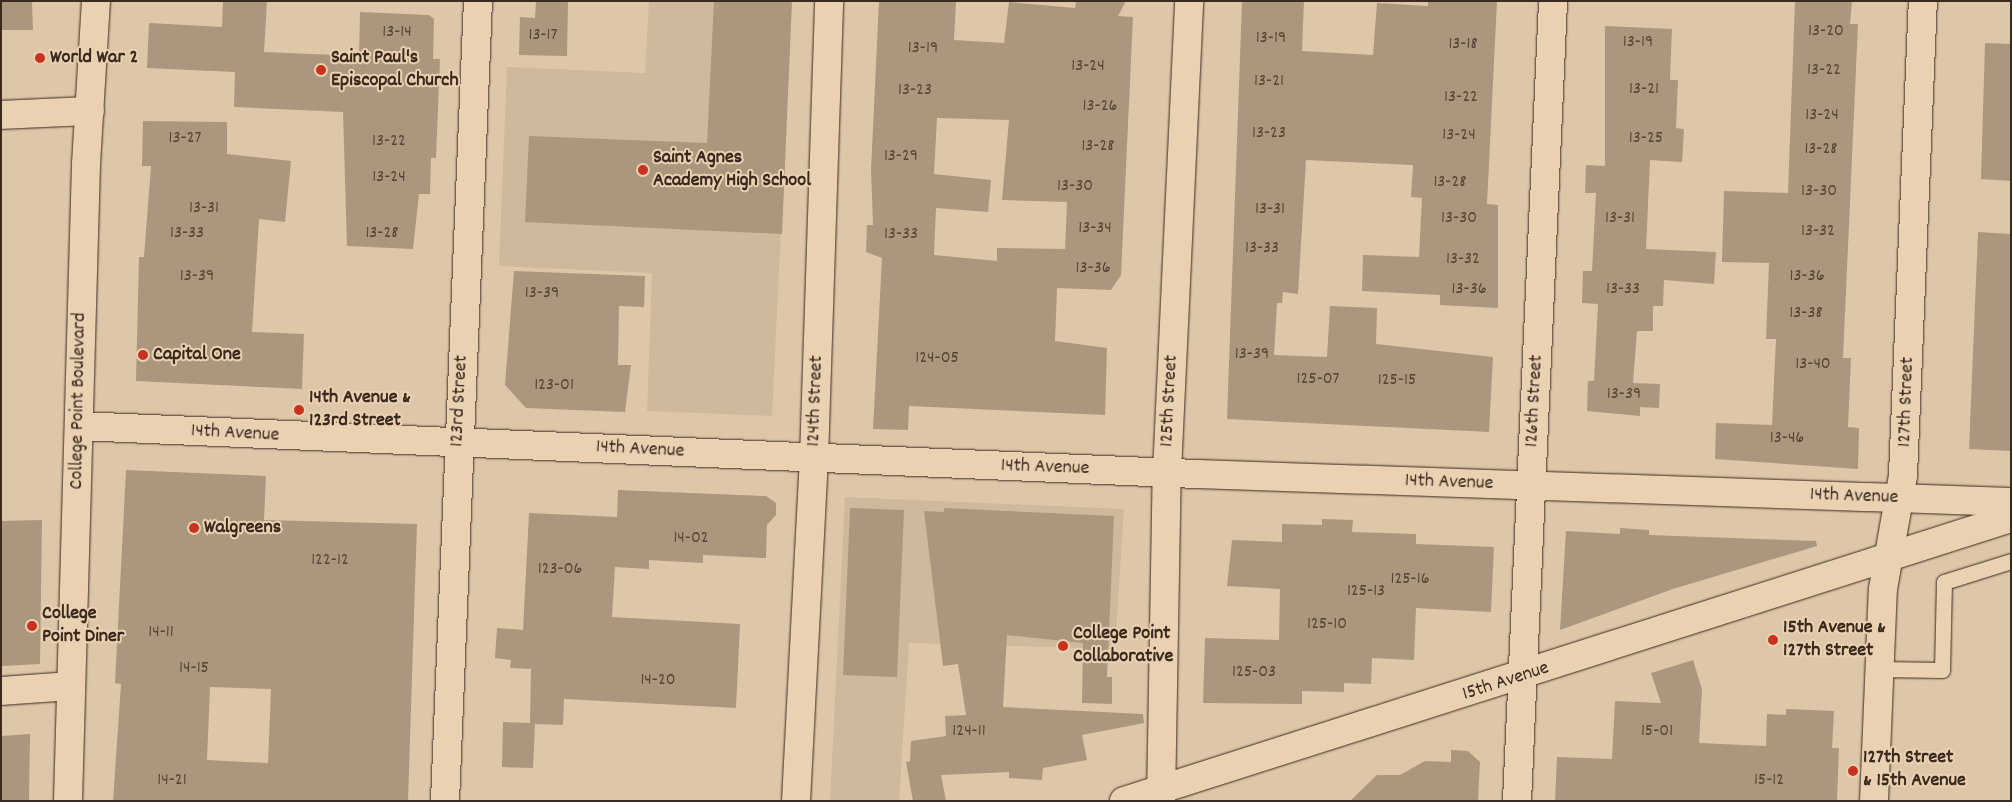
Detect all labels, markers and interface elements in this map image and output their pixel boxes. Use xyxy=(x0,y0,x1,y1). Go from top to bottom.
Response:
house number: 13-20 xyxy=(1808,21,1844,43)
house number: 13-14 xyxy=(382,22,412,44)
house number: 13-17 xyxy=(529,25,557,47)
house number: 13-19 xyxy=(1256,28,1286,50)
house number: 13-19 xyxy=(1623,32,1653,54)
house number: 13-18 xyxy=(1448,34,1478,56)
house number: 13-19 xyxy=(908,38,938,60)
place label: World War 2 xyxy=(50,46,138,70)
place label: Saint Paul's Episcopal Church xyxy=(331,46,459,93)
marker: World War 2 xyxy=(34,52,46,64)
house number: 13-24 xyxy=(1071,56,1105,78)
house number: 13-22 xyxy=(1807,60,1841,82)
marker: Saint Paul's Episcopal Church xyxy=(315,64,327,76)
house number: 13-21 xyxy=(1254,71,1284,93)
house number: 13-21 xyxy=(1629,79,1659,101)
house number: 13-23 xyxy=(898,80,932,102)
house number: 13-22 xyxy=(1444,87,1478,109)
house number: 13-26 xyxy=(1083,96,1117,118)
house number: 13-24 xyxy=(1805,105,1839,127)
house number: 13-23 xyxy=(1252,123,1286,145)
house number: 13-24 xyxy=(1442,125,1476,147)
house number: 13-27 xyxy=(169,128,201,150)
house number: 13-25 xyxy=(1629,128,1663,150)
house number: 13-22 xyxy=(372,131,406,153)
house number: 13-28 xyxy=(1081,136,1115,158)
house number: 13-28 xyxy=(1804,139,1838,161)
place label: Saint Agnes Academy High School xyxy=(653,146,811,193)
house number: 13-29 xyxy=(884,146,918,168)
marker: Saint Agnes Academy High School xyxy=(637,164,649,176)
house number: 13-24 xyxy=(372,167,406,189)
house number: 13-28 xyxy=(1433,172,1467,194)
house number: 13-30 xyxy=(1057,176,1093,198)
house number: 13-30 xyxy=(1801,181,1837,203)
house number: 13-31 xyxy=(189,198,219,220)
house number: 13-31 xyxy=(1255,199,1285,221)
house number: 13-30 xyxy=(1441,208,1477,230)
house number: 13-31 xyxy=(1605,208,1635,230)
house number: 13-34 xyxy=(1078,218,1112,240)
house number: 13-32 xyxy=(1801,221,1835,243)
house number: 13-33 xyxy=(170,223,204,245)
house number: 13-28 xyxy=(365,223,399,245)
house number: 13-33 xyxy=(884,224,918,246)
house number: 13-33 xyxy=(1245,238,1279,260)
house number: 13-32 xyxy=(1446,249,1480,271)
house number: 13-36 xyxy=(1076,258,1110,280)
house number: 13-39 xyxy=(180,266,214,288)
house number: 13-36 xyxy=(1790,266,1824,288)
house number: 13-36 xyxy=(1452,279,1486,301)
house number: 13-33 xyxy=(1606,279,1640,301)
house number: 13-39 xyxy=(525,283,559,305)
house number: 13-38 xyxy=(1789,303,1823,325)
street label: College Point Boulevard xyxy=(65,312,93,490)
place label: Capital One xyxy=(153,343,241,367)
house number: 13-39 xyxy=(1235,344,1269,366)
house number: 124-05 xyxy=(915,348,959,370)
marker: Capital One xyxy=(137,349,149,361)
street label: 123rd Street xyxy=(446,354,474,448)
street label: 125th Street xyxy=(1156,354,1184,448)
street label: 126th Street xyxy=(1521,354,1549,448)
house number: 13-40 xyxy=(1795,354,1831,376)
street label: 124th Street xyxy=(802,355,830,447)
street label: 127th Street xyxy=(1893,356,1921,448)
house number: 125-07 xyxy=(1296,369,1340,391)
house number: 125-15 xyxy=(1378,370,1416,392)
house number: 123-01 xyxy=(534,375,574,397)
house number: 13-39 xyxy=(1607,384,1641,406)
place label: 14th Avenue & 123rd Street xyxy=(309,386,411,433)
marker: 14th Avenue & 123rd Street xyxy=(293,404,305,416)
street label: 14th Avenue xyxy=(190,420,280,448)
house number: 13-46 xyxy=(1770,428,1804,450)
street label: 14th Avenue xyxy=(595,436,685,464)
street label: 14th Avenue xyxy=(1000,454,1090,482)
street label: 14th Avenue xyxy=(1404,469,1494,497)
street label: 14th Avenue xyxy=(1809,483,1899,511)
place label: Walgreens xyxy=(204,516,281,540)
marker: Walgreens xyxy=(188,522,200,534)
house number: 14-02 xyxy=(673,528,709,550)
house number: 122-12 xyxy=(311,550,349,572)
house number: 123-06 xyxy=(538,559,582,581)
house number: 125-16 xyxy=(1390,569,1430,591)
house number: 125-13 xyxy=(1347,581,1385,603)
place label: College Point Diner xyxy=(42,602,124,649)
house number: 125-10 xyxy=(1307,614,1347,636)
place label: 15th Avenue & 127th Street xyxy=(1783,616,1886,663)
marker: College Point Diner xyxy=(26,620,38,632)
house number: 14-11 xyxy=(148,622,174,644)
place label: College Point Collaborative xyxy=(1073,622,1173,669)
marker: 15th Avenue & 127th Street xyxy=(1767,634,1779,646)
marker: College Point Collaborative xyxy=(1057,640,1069,652)
street label: 15th Avenue xyxy=(1460,657,1552,707)
house number: 14-15 xyxy=(179,658,209,680)
house number: 125-03 xyxy=(1232,662,1276,684)
house number: 14-20 xyxy=(640,670,676,692)
house number: 124-11 xyxy=(952,721,986,743)
house number: 15-01 xyxy=(1641,721,1673,743)
place label: 127th Street & 15th Avenue xyxy=(1863,747,1966,794)
marker: 127th Street & 15th Avenue xyxy=(1847,765,1859,777)
house number: 14-21 xyxy=(157,770,187,792)
house number: 15-12 xyxy=(1754,770,1784,792)

